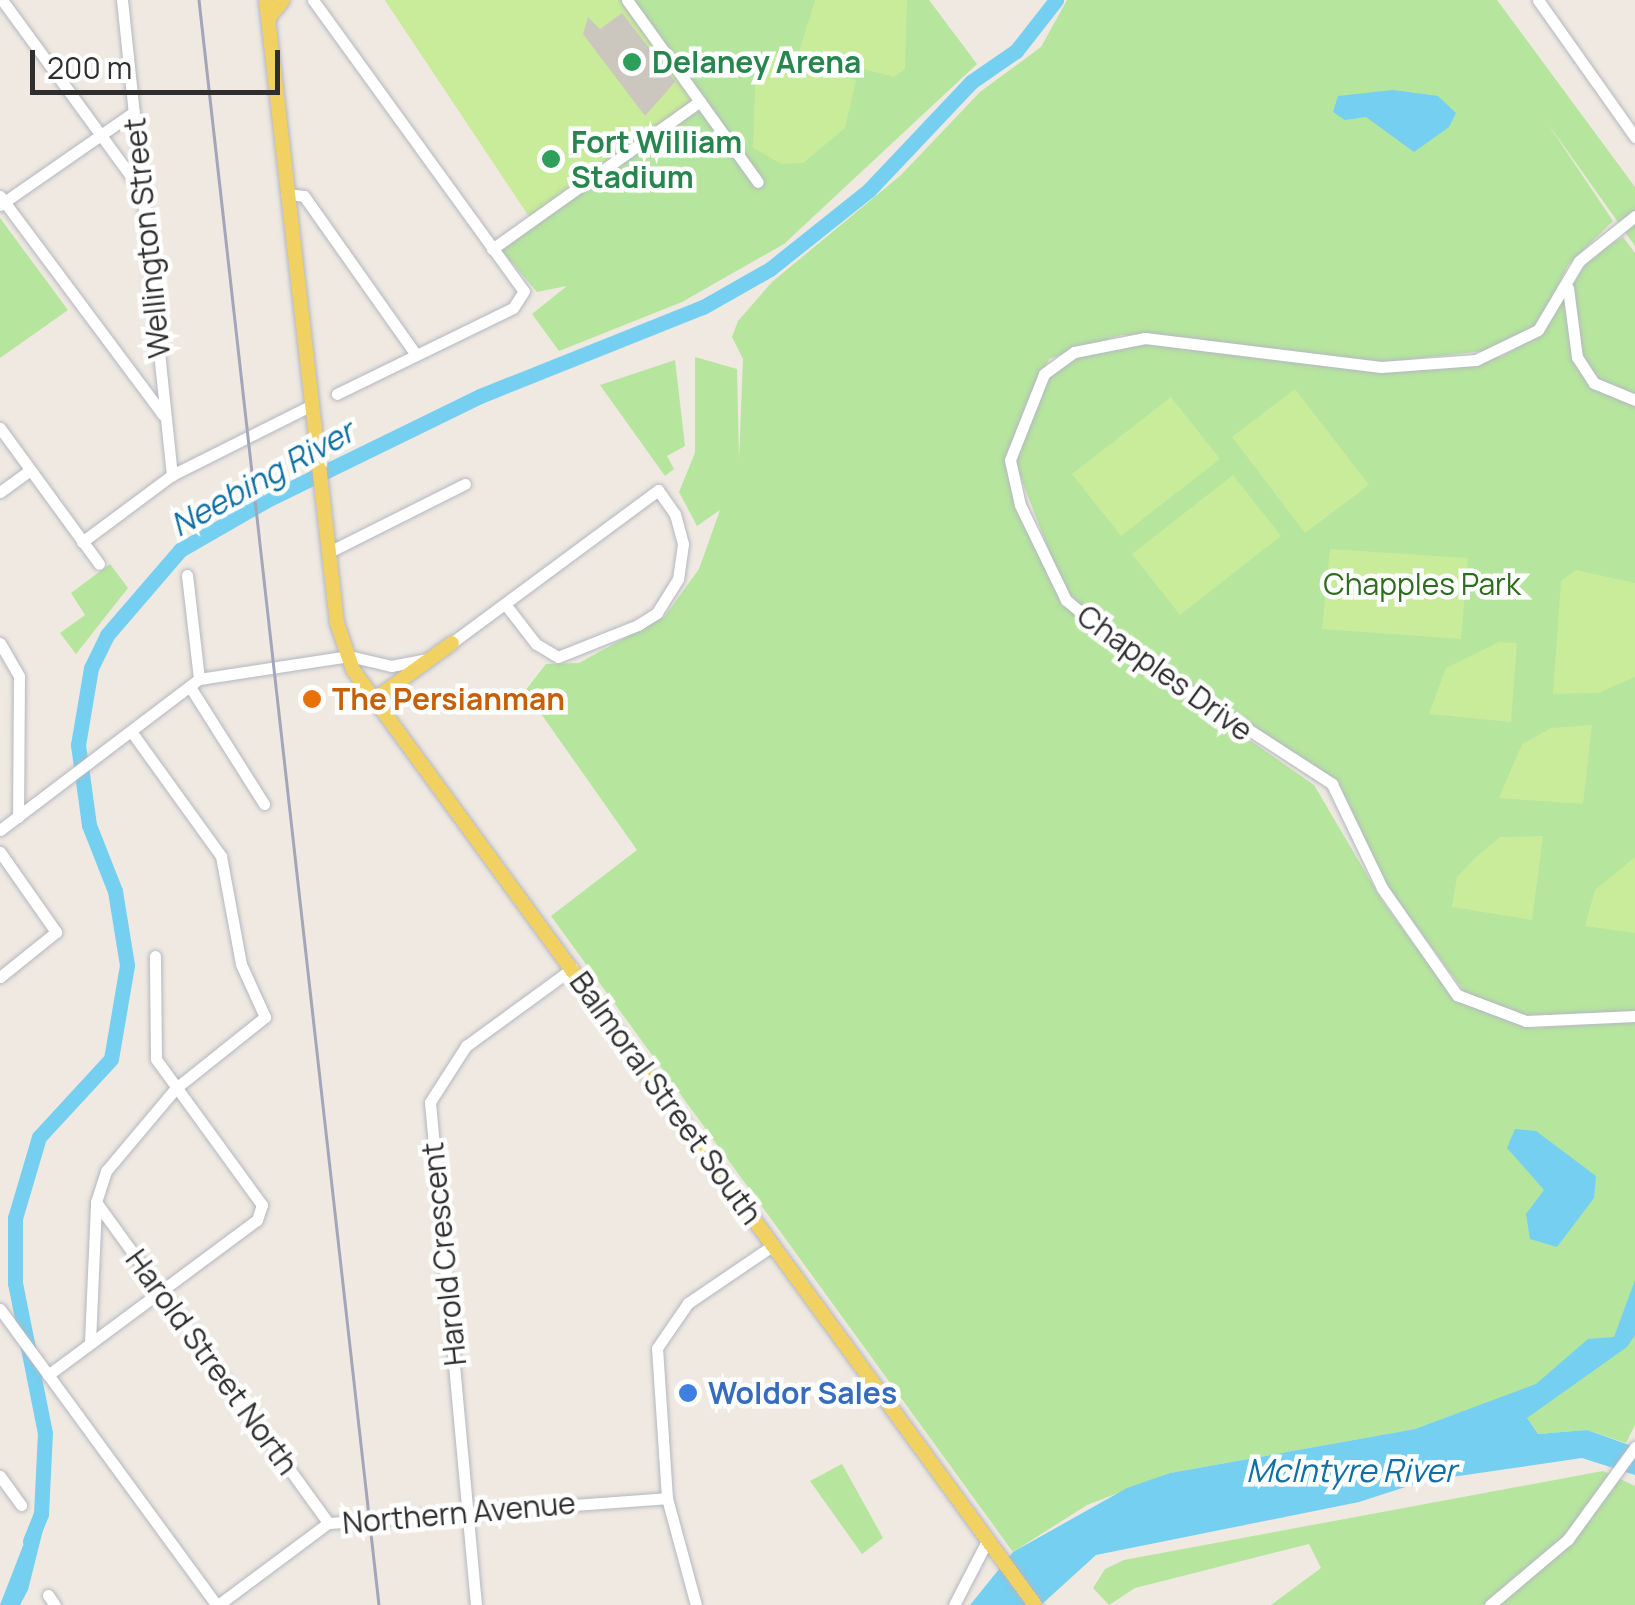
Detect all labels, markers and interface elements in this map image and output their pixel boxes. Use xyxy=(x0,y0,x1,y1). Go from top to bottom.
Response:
scale bar xyxy=(35,30,285,92)
place label: Delaney Arena xyxy=(652,44,861,80)
text: 200 m xyxy=(47,47,132,88)
marker: Delaney Arena xyxy=(621,51,643,73)
street label: Wellington Street xyxy=(116,116,178,360)
place label: Fort William Stadium xyxy=(571,124,742,194)
marker: Fort William Stadium xyxy=(540,148,562,170)
water label: Neebing River xyxy=(164,412,360,544)
park label: Chapples Park xyxy=(1323,566,1521,602)
street label: Chapples Drive xyxy=(1070,597,1260,749)
place label: The Persianman xyxy=(332,681,565,717)
marker: The Persianman xyxy=(301,688,323,710)
street label: Balmoral Street South xyxy=(562,965,770,1231)
street label: Harold Crescent xyxy=(414,1140,474,1368)
street label: Harold Street North xyxy=(118,1242,306,1482)
place label: Woldor Sales xyxy=(708,1375,897,1411)
marker: Woldor Sales xyxy=(677,1382,699,1404)
water label: McIntyre River xyxy=(1246,1451,1456,1489)
street label: Northern Avenue xyxy=(341,1485,577,1541)

